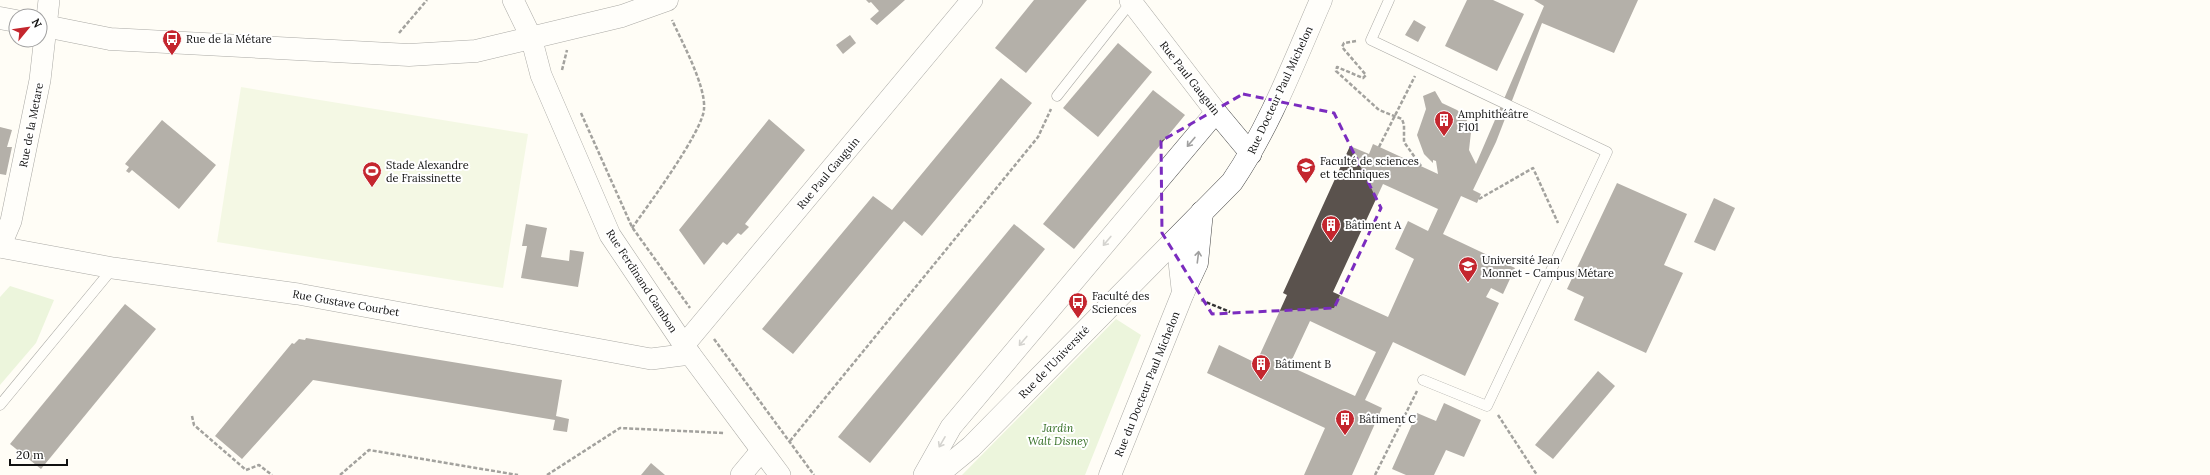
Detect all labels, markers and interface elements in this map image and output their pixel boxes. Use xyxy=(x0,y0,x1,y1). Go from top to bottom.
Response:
north arrow xyxy=(8,8,48,48)
text: N xyxy=(29,16,45,31)
street label: Rue Docteur Paul Michelon xyxy=(1244,24,1316,156)
bus stop icon: Rue de la Métare xyxy=(161,28,183,56)
place label: Rue de la Métare xyxy=(186,32,272,46)
street label: Rue Paul Gauguin xyxy=(1157,38,1223,118)
street label: Rue de la Metare xyxy=(16,82,46,168)
place label: Amphithéâtre F101 xyxy=(1457,107,1528,134)
building icon: Amphithéâtre F101 xyxy=(1433,109,1455,137)
street label: Rue Paul Gauguin xyxy=(794,134,862,212)
one-way arrow xyxy=(1187,137,1196,147)
place label: Faculté de sciences et techniques xyxy=(1320,154,1419,181)
school or university icon: Faculté de sciences et techniques xyxy=(1295,156,1317,184)
place label: Stade Alexandre de Fraissinette xyxy=(386,158,469,185)
sports icon: Stade Alexandre de Fraissinette xyxy=(361,160,383,188)
building icon: Bâtiment A xyxy=(1320,214,1342,242)
place label: Bâtiment A xyxy=(1345,218,1402,232)
street label: Rue Ferdinand Gambon xyxy=(603,227,681,336)
one-way arrow xyxy=(1103,236,1112,247)
one-way arrow xyxy=(1194,251,1202,264)
place label: Université Jean Monnet - Campus Métare xyxy=(1482,253,1614,280)
school or university icon: Université Jean Monnet - Campus Métare xyxy=(1457,255,1479,283)
street label: Rue Gustave Courbet xyxy=(291,287,401,319)
place label: Faculté des Sciences xyxy=(1092,289,1149,316)
bus stop icon: Faculté des Sciences xyxy=(1067,291,1089,319)
street label: Rue du Docteur Paul Michelon xyxy=(1111,309,1183,459)
street label: Rue de l'Université xyxy=(1016,323,1092,401)
one-way arrow xyxy=(1019,335,1028,346)
building icon: Bâtiment B xyxy=(1250,353,1272,381)
place label: Bâtiment B xyxy=(1275,357,1331,371)
building icon: Bâtiment C xyxy=(1334,408,1356,436)
place label: Bâtiment C xyxy=(1359,412,1416,426)
park label: Jardin Walt Disney xyxy=(1028,421,1089,448)
one-way arrow xyxy=(938,436,946,447)
scale bar xyxy=(10,441,67,467)
text: 20 m xyxy=(16,447,44,462)

